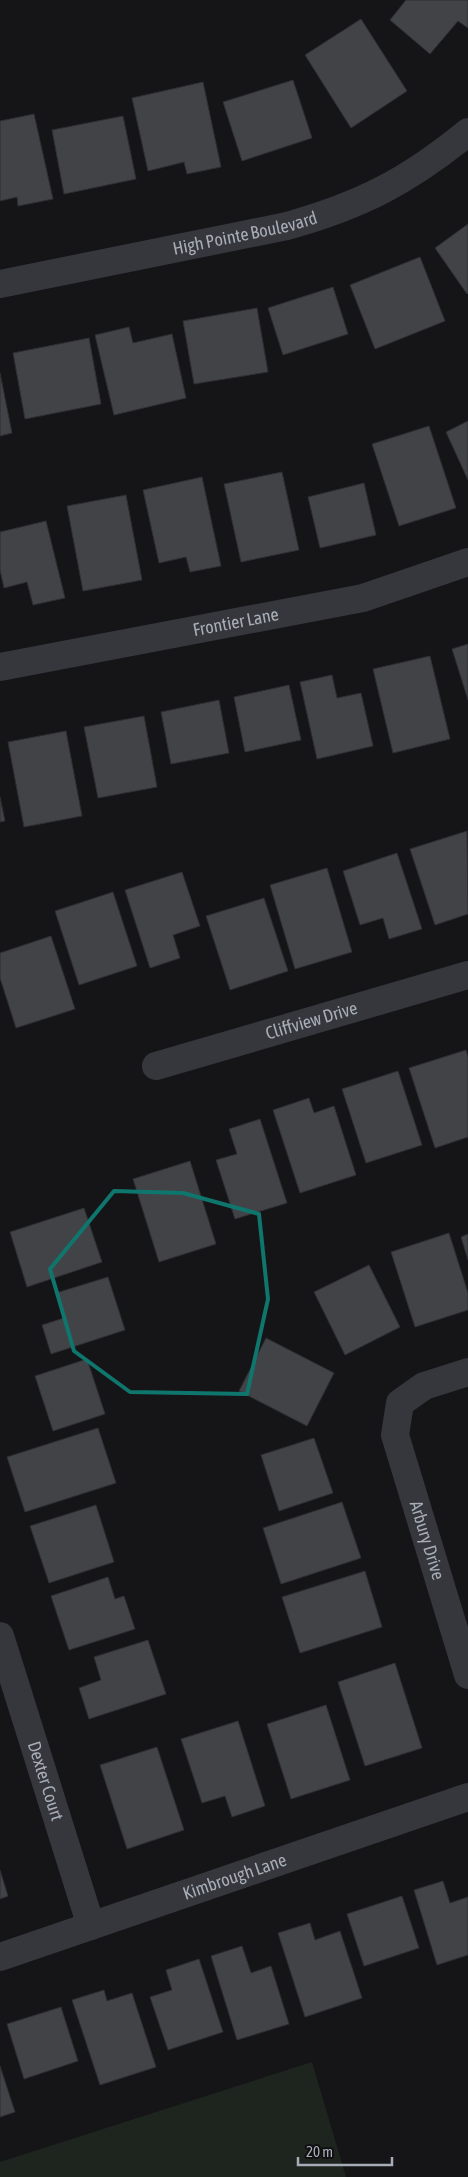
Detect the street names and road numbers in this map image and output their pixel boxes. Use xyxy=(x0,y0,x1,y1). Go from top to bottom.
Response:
street label: High Pointe Boulevard xyxy=(171,207,319,259)
street label: Frontier Lane xyxy=(191,603,280,640)
street label: Cliffview Drive xyxy=(263,997,360,1043)
street label: Arbury Drive xyxy=(406,1498,449,1582)
street label: Dexter Court xyxy=(24,1739,68,1823)
street label: Kimbrough Lane xyxy=(180,1849,289,1904)

